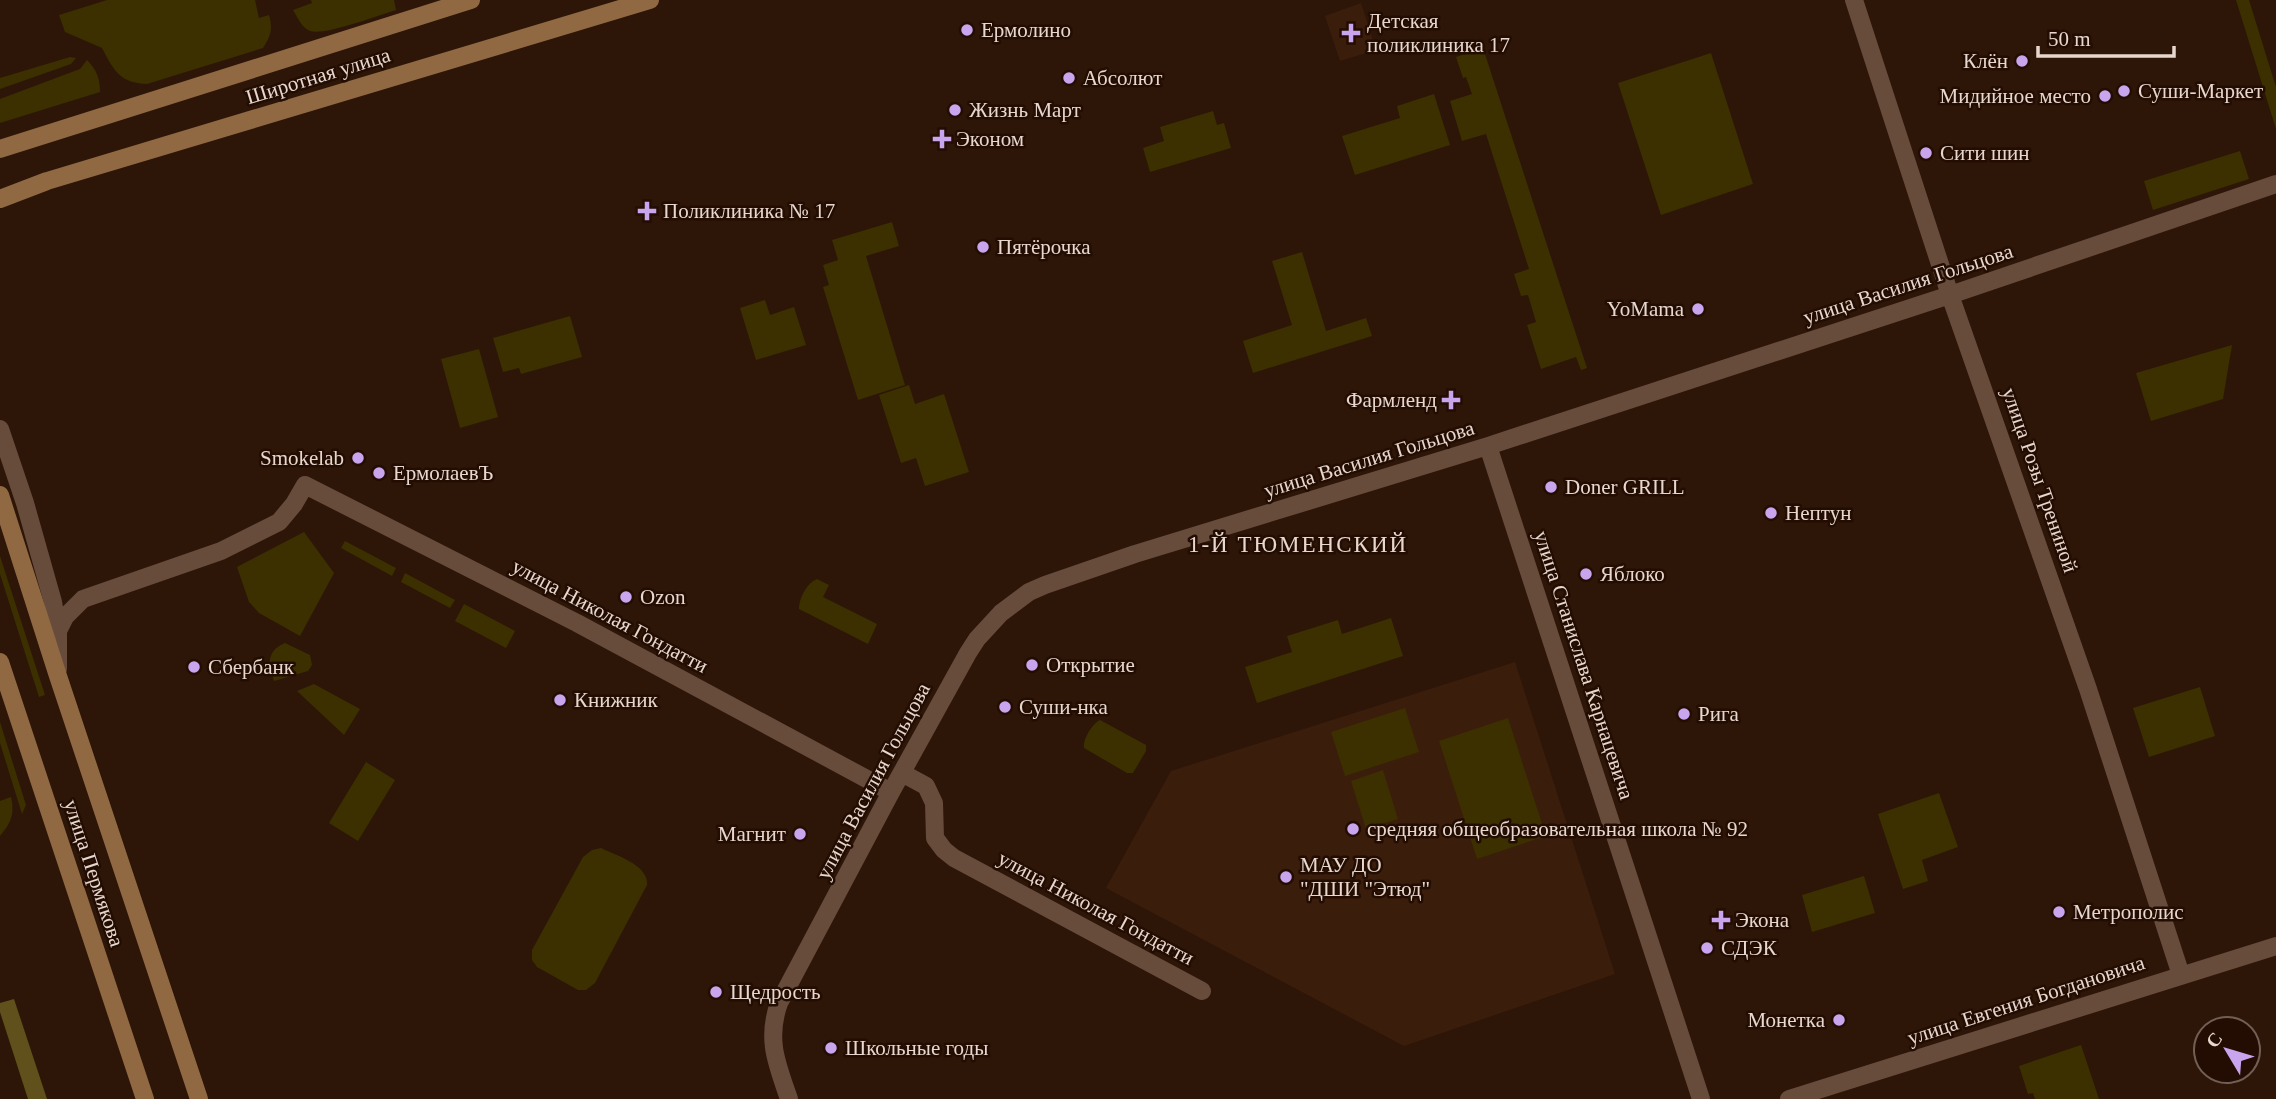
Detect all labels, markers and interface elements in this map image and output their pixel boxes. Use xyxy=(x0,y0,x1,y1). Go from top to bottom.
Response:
place label: Детская поликлиника 17 xyxy=(1367,9,1510,57)
scale bar xyxy=(2038,14,2174,58)
place label: Ермолино xyxy=(981,18,1071,42)
marker: Ермолино xyxy=(959,22,975,38)
marker: Детская поликлиника 17 xyxy=(1341,23,1361,43)
text: 50 m xyxy=(2048,27,2091,51)
street label: Широтная улица xyxy=(243,42,394,109)
place label: Клён xyxy=(1963,49,2008,73)
marker: Клён xyxy=(2014,53,2030,69)
place label: Абсолют xyxy=(1083,66,1162,90)
marker: Абсолют xyxy=(1061,70,1077,86)
place label: Суши-Маркет xyxy=(2138,79,2263,103)
marker: Суши-Маркет xyxy=(2116,83,2132,99)
place label: Мидийное место xyxy=(1940,84,2091,108)
marker: Мидийное место xyxy=(2097,88,2113,104)
place label: Жизнь Март xyxy=(969,98,1081,122)
marker: Жизнь Март xyxy=(947,102,963,118)
place label: Эконом xyxy=(956,127,1024,151)
marker: Эконом xyxy=(934,131,950,147)
place label: Сити шин xyxy=(1940,141,2030,165)
marker: Сити шин xyxy=(1918,145,1934,161)
place label: Поликлиника № 17 xyxy=(663,199,835,223)
marker: Поликлиника № 17 xyxy=(637,201,657,221)
place label: Пятёрочка xyxy=(997,235,1091,259)
marker: Пятёрочка xyxy=(975,239,991,255)
street label: улица Василия Гольцова xyxy=(1800,239,2016,329)
place label: YoMama xyxy=(1607,297,1685,321)
marker: YoMama xyxy=(1690,301,1706,317)
street label: улица Розы Трениной xyxy=(1997,385,2083,575)
place label: Фармленд xyxy=(1346,388,1437,412)
marker: Фармленд xyxy=(1443,392,1459,408)
street label: улица Василия Гольцова xyxy=(1261,415,1478,502)
place label: Smokelab xyxy=(260,446,344,470)
marker: Smokelab xyxy=(350,450,366,466)
place label: ЕрмолаевЪ xyxy=(393,461,494,485)
marker: ЕрмолаевЪ xyxy=(371,465,387,481)
place label: Doner GRILL xyxy=(1565,475,1685,499)
marker: Doner GRILL xyxy=(1543,479,1559,495)
place label: Нептун xyxy=(1785,501,1851,525)
marker: Нептун xyxy=(1763,505,1779,521)
street label: улица Станислава Карнацевича xyxy=(1529,528,1639,803)
district label: 1-Й ТЮМЕНСКИЙ xyxy=(1188,532,1408,557)
street label: улица Николая Гондатти xyxy=(508,554,712,678)
place label: Яблоко xyxy=(1600,562,1665,586)
marker: Яблоко xyxy=(1578,566,1594,582)
place label: Ozon xyxy=(640,585,686,609)
marker: Ozon xyxy=(618,589,634,605)
place label: Открытие xyxy=(1046,653,1135,677)
place label: Сбербанк xyxy=(208,655,295,679)
marker: Открытие xyxy=(1024,657,1040,673)
marker: Сбербанк xyxy=(186,659,202,675)
street label: улица Василия Гольцова xyxy=(811,678,935,883)
place label: Книжник xyxy=(574,688,658,712)
marker: Книжник xyxy=(552,692,568,708)
place label: Суши-нка xyxy=(1019,695,1109,719)
marker: Суши-нка xyxy=(997,699,1013,715)
place label: Рига xyxy=(1698,702,1740,726)
marker: Рига xyxy=(1676,706,1692,722)
street label: улица Пермякова xyxy=(59,796,129,950)
place label: средняя общеобразовательная школа № 92 xyxy=(1367,817,1748,841)
marker: средняя общеобразовательная школа № 92 xyxy=(1345,821,1361,837)
place label: Магнит xyxy=(718,822,786,846)
marker: Магнит xyxy=(792,826,808,842)
street label: улица Николая Гондатти xyxy=(994,846,1198,970)
place label: МАУ ДО "ДШИ "Этюд" xyxy=(1300,853,1430,901)
marker: МАУ ДО "ДШИ "Этюд" xyxy=(1278,869,1294,885)
place label: Метрополис xyxy=(2073,900,2184,924)
marker: Метрополис xyxy=(2051,904,2067,920)
place label: Экона xyxy=(1735,908,1790,932)
marker: Экона xyxy=(1713,912,1729,928)
place label: СДЭК xyxy=(1721,936,1778,960)
marker: СДЭК xyxy=(1699,940,1715,956)
street label: улица Евгения Богдановича xyxy=(1904,950,2148,1050)
place label: Щедрость xyxy=(730,980,821,1004)
marker: Щедрость xyxy=(708,984,724,1000)
place label: Монетка xyxy=(1747,1008,1826,1032)
marker: Монетка xyxy=(1831,1012,1847,1028)
north arrow xyxy=(2192,1015,2262,1085)
text: С xyxy=(2201,1028,2226,1052)
place label: Школьные годы xyxy=(845,1036,988,1060)
marker: Школьные годы xyxy=(823,1040,839,1056)

